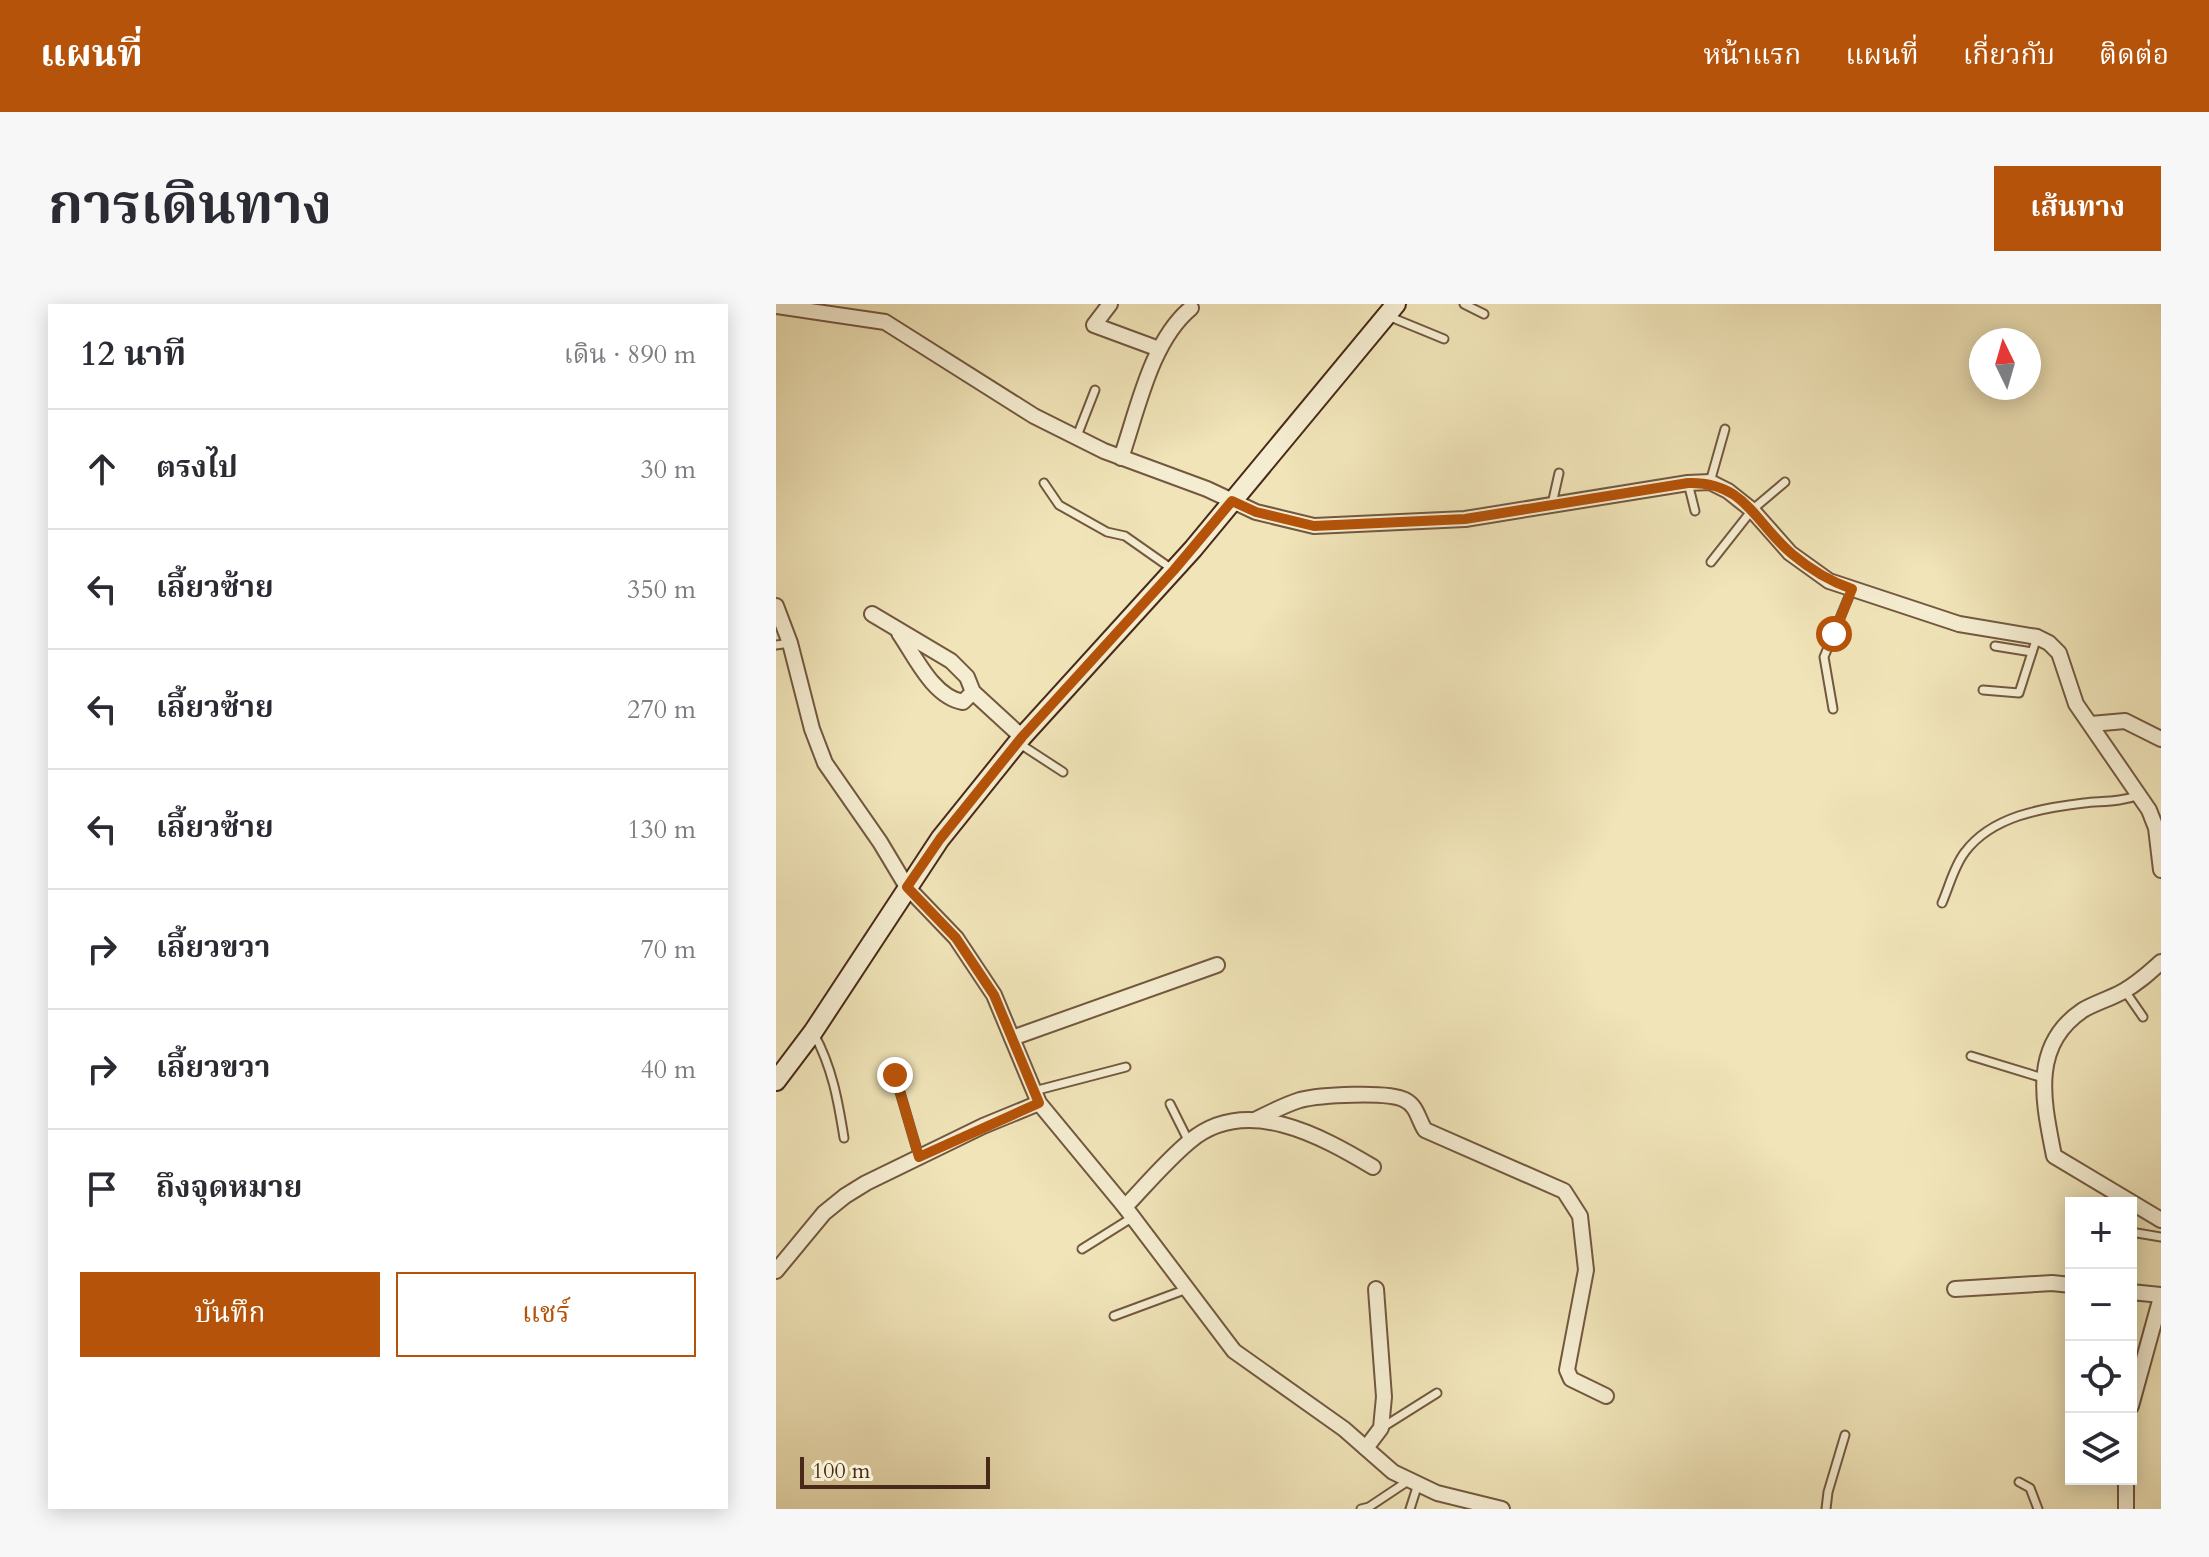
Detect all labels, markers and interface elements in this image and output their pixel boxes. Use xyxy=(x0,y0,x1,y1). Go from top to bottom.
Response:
text: แผนที่ xyxy=(40,28,143,80)
text: หน้าแรก xyxy=(1703,36,1801,74)
text: แผนที่ xyxy=(1845,36,1919,74)
text: เกี่ยวกับ xyxy=(1963,36,2055,74)
text: ติดต่อ xyxy=(2099,36,2169,74)
button: เส้นทาง xyxy=(1994,166,2161,251)
text: การเดินทาง xyxy=(48,168,332,243)
north arrow xyxy=(1969,328,2041,400)
text: 12 นาที xyxy=(80,331,186,377)
text: เดิน · 890 m xyxy=(564,337,696,372)
icon: ahead xyxy=(80,447,124,491)
text: ตรงไป xyxy=(156,447,238,488)
text: 30 m xyxy=(640,452,696,487)
icon: left xyxy=(80,567,124,611)
text: เลี้ยวซ้าย xyxy=(156,567,274,608)
text: 350 m xyxy=(627,572,696,607)
route start xyxy=(1816,616,1852,652)
icon: left xyxy=(80,687,124,731)
text: เลี้ยวซ้าย xyxy=(156,687,274,728)
text: 270 m xyxy=(627,692,696,727)
icon: left xyxy=(80,807,124,851)
text: เลี้ยวซ้าย xyxy=(156,807,274,848)
text: 130 m xyxy=(627,812,696,847)
icon: right xyxy=(80,927,124,971)
text: เลี้ยวขวา xyxy=(156,927,270,968)
text: 70 m xyxy=(640,932,696,967)
icon: right xyxy=(80,1047,124,1091)
text: เลี้ยวขวา xyxy=(156,1047,270,1088)
text: 40 m xyxy=(640,1052,696,1087)
route end xyxy=(877,1057,913,1093)
icon: arrive xyxy=(80,1167,124,1211)
text: ถึงจุดหมาย xyxy=(156,1167,302,1208)
map controls xyxy=(2065,1197,2137,1485)
button: + xyxy=(2065,1197,2137,1269)
button: − xyxy=(2065,1269,2137,1341)
button: บันทึก xyxy=(80,1272,380,1357)
button: แชร์ xyxy=(396,1272,696,1357)
button: locate xyxy=(2065,1341,2137,1413)
button: layers xyxy=(2065,1413,2137,1485)
scale bar xyxy=(800,1453,990,1489)
text: 100 m xyxy=(812,1456,870,1486)

